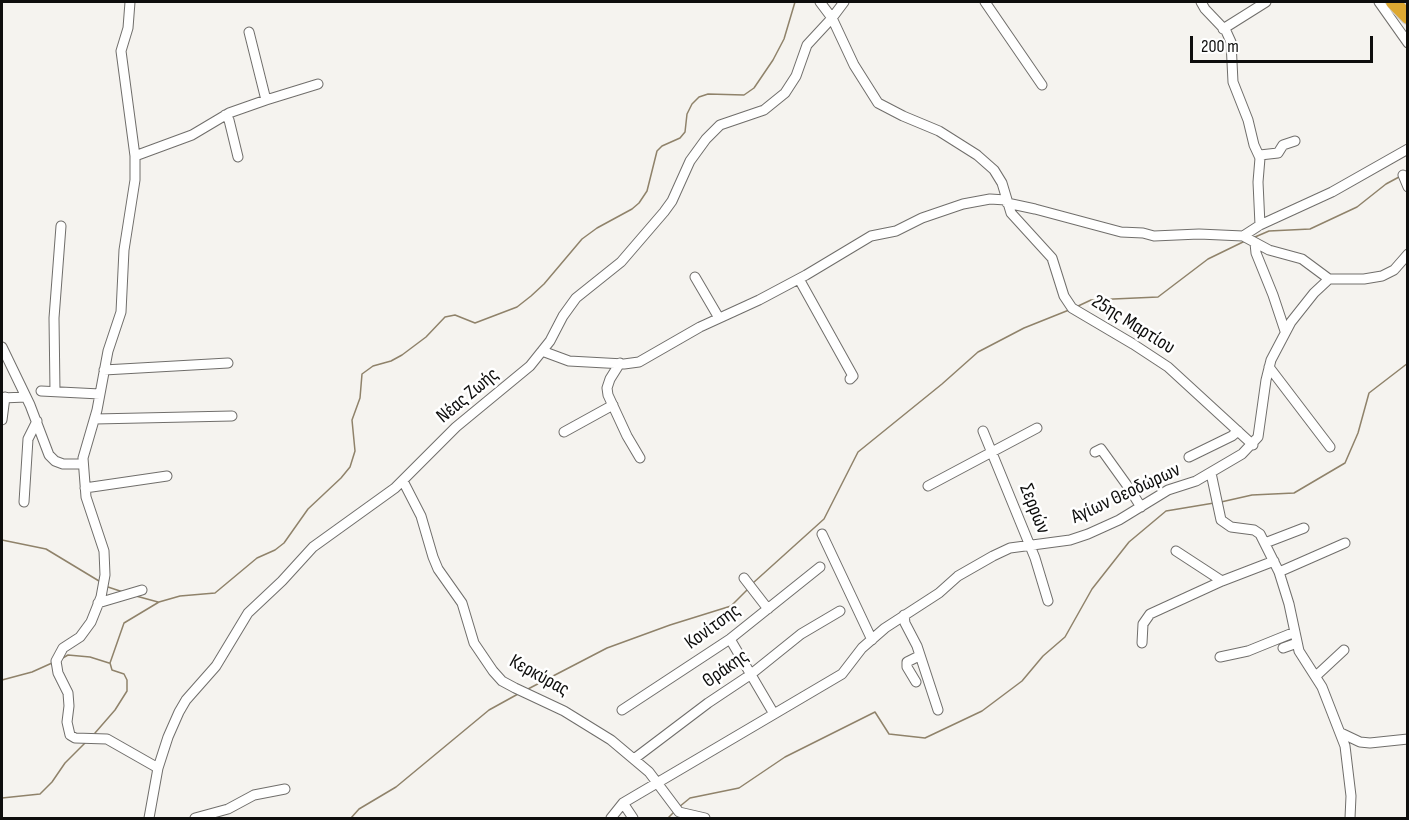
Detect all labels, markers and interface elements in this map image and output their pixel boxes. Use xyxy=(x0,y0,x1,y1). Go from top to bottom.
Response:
scale bar xyxy=(1193,24,1376,62)
text: 200 m xyxy=(1201,36,1239,57)
street label: 25ης Μαρτίου xyxy=(1087,290,1179,360)
street label: Νέας Ζωής xyxy=(432,363,504,429)
street label: Αγίων Θεοδώρων xyxy=(1068,458,1184,530)
street label: Σερρών xyxy=(1013,481,1055,537)
street label: Κονίτσης xyxy=(681,599,745,655)
street label: Θράκης xyxy=(698,645,754,693)
street label: Κερκύρας xyxy=(505,650,573,702)

